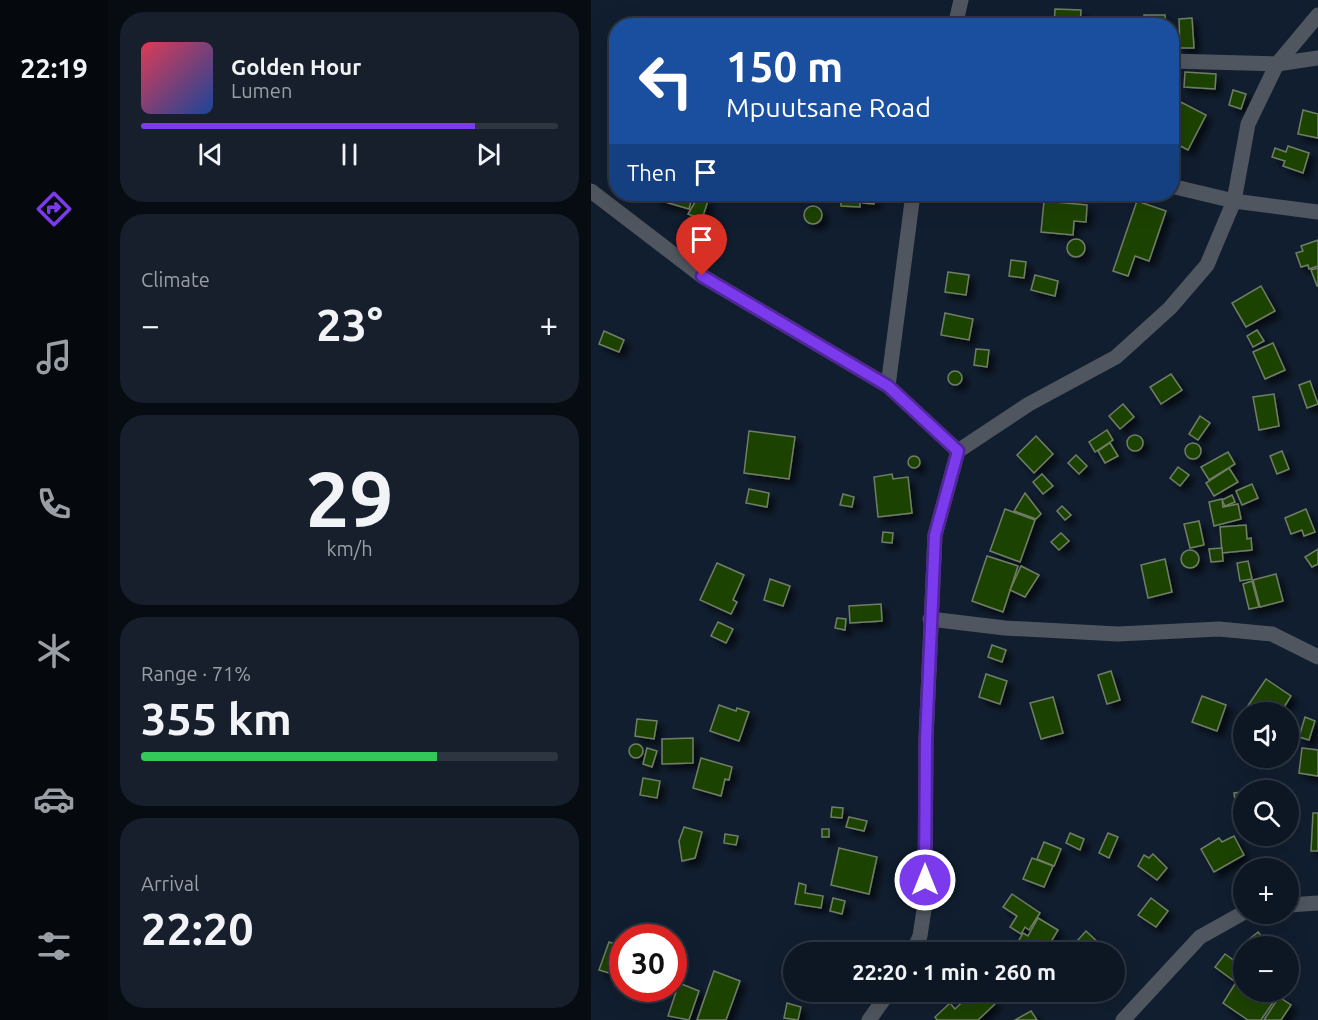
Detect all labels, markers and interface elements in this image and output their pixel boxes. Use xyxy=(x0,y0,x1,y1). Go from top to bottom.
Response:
icon: left xyxy=(627,42,705,120)
text: 150 m xyxy=(726,43,843,90)
text: 22:19 xyxy=(20,53,88,83)
text: Golden Hour xyxy=(231,54,361,79)
text: Lumen xyxy=(231,79,292,102)
text: Mpuutsane Road xyxy=(726,92,931,122)
icon: previous xyxy=(194,138,227,171)
icon: pause xyxy=(333,138,366,171)
icon: next xyxy=(472,138,505,171)
icon: arrive xyxy=(689,156,722,189)
text: Then xyxy=(627,160,677,185)
icon: directions xyxy=(33,188,75,230)
pin xyxy=(676,214,727,276)
icon: arrive xyxy=(685,223,718,256)
text: Climate xyxy=(141,268,210,291)
text: 23° xyxy=(316,299,383,350)
text: − xyxy=(141,306,160,343)
text: + xyxy=(539,306,558,343)
icon: music xyxy=(33,336,75,378)
text: 29 xyxy=(306,454,393,542)
icon: phone xyxy=(33,483,75,525)
text: km/h xyxy=(326,537,373,560)
icon: climate xyxy=(33,630,75,672)
text: Range · 71% xyxy=(141,662,251,685)
text: 355 km xyxy=(141,693,292,744)
map controls xyxy=(1233,702,1299,1002)
button: sound xyxy=(1233,702,1299,768)
icon: car xyxy=(33,778,75,820)
button: search xyxy=(1233,780,1299,846)
position arrow xyxy=(893,848,957,912)
button: + xyxy=(1233,858,1299,924)
text: Arrival xyxy=(141,872,199,895)
text: 22:20 xyxy=(141,903,254,954)
speed limit sign: 30 xyxy=(609,924,687,1002)
icon: filters xyxy=(33,925,75,967)
button: − xyxy=(1233,936,1299,1002)
text: 22:20 · 1 min · 260 m xyxy=(852,959,1056,984)

